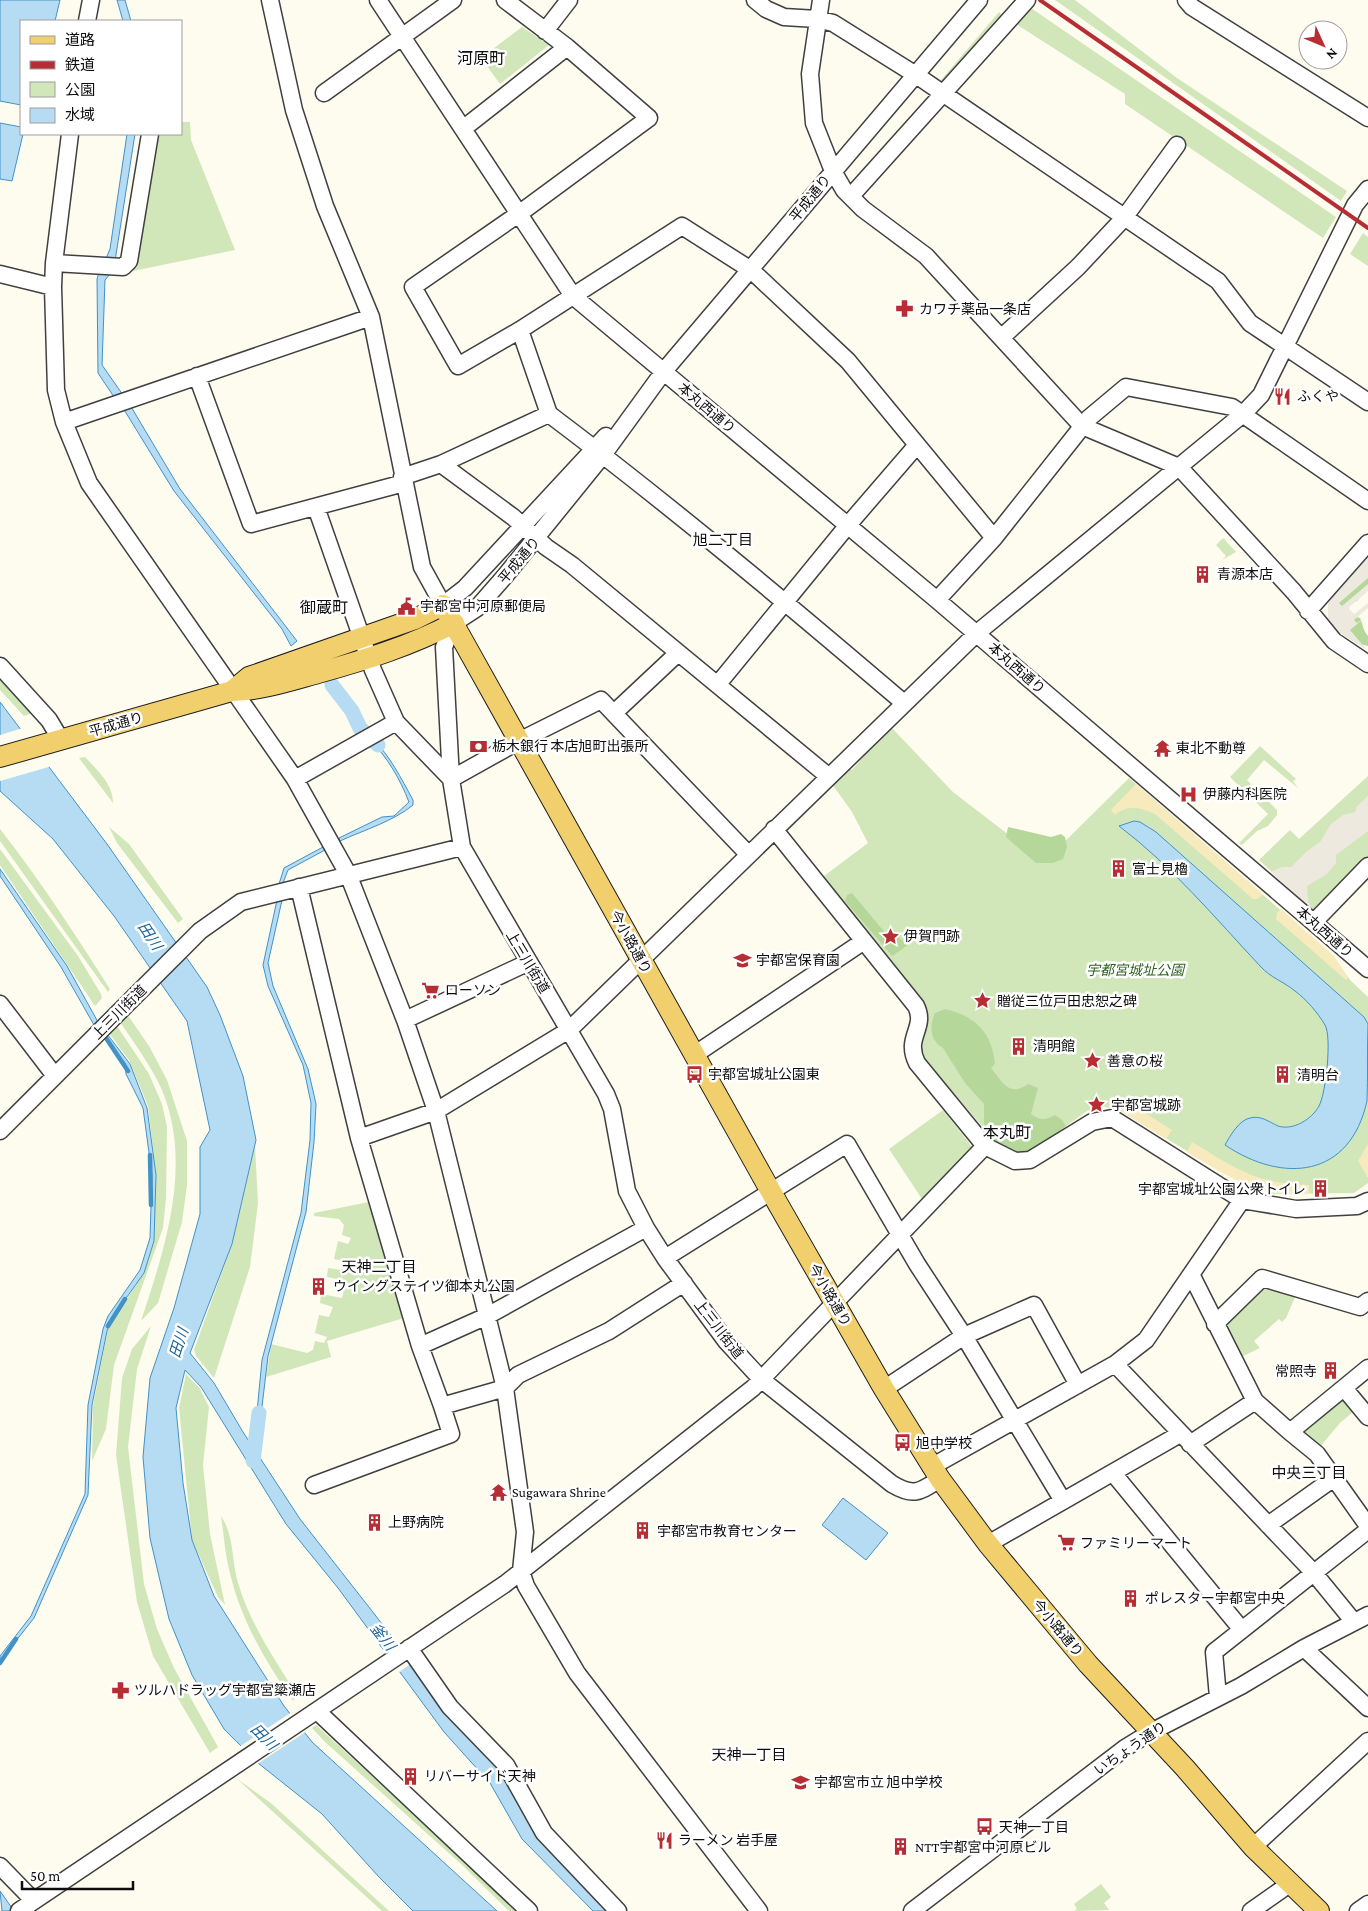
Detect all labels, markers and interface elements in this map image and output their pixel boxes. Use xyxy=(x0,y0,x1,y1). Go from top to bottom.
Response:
legend xyxy=(20,20,182,135)
north arrow xyxy=(1298,20,1348,70)
text: 道路 xyxy=(65,32,95,48)
text: N xyxy=(1323,45,1341,63)
district label: 河原町 xyxy=(457,50,505,67)
text: 鉄道 xyxy=(65,57,95,73)
text: 公園 xyxy=(65,82,95,98)
text: 水域 xyxy=(65,107,95,123)
street label: 平成通り xyxy=(786,171,834,225)
pharmacy icon: カワチ薬品一条店 xyxy=(895,299,915,319)
place label: カワチ薬品一条店 xyxy=(919,301,1031,317)
street label: 本丸西通り xyxy=(675,379,739,437)
restaurant icon: ふくや xyxy=(1273,386,1293,406)
place label: ふくや xyxy=(1297,388,1339,404)
district label: 旭二丁目 xyxy=(693,532,753,548)
street label: 平成通り xyxy=(495,533,543,587)
building icon: 青源本店 xyxy=(1193,564,1213,584)
place label: 青源本店 xyxy=(1217,566,1273,582)
public building icon: 宇都宮中河原郵便局 xyxy=(396,596,416,616)
place label: 宇都宮中河原郵便局 xyxy=(420,598,546,614)
district label: 御蔵町 xyxy=(300,599,348,616)
street label: 本丸西通り xyxy=(985,639,1049,697)
street label: 平成通り xyxy=(87,709,145,739)
bank icon: 栃木銀行 本店旭町出張所 xyxy=(468,736,488,756)
place label: 栃木銀行 本店旭町出張所 xyxy=(492,738,649,754)
temple icon: 東北不動尊 xyxy=(1152,738,1172,758)
place label: 東北不動尊 xyxy=(1176,740,1246,756)
hospital icon: 伊藤内科医院 xyxy=(1179,784,1199,804)
place label: 伊藤内科医院 xyxy=(1203,786,1287,802)
building icon: 富士見櫓 xyxy=(1108,859,1128,879)
place label: 富士見櫓 xyxy=(1132,861,1188,877)
street label: 本丸西通り xyxy=(1293,903,1357,961)
street label: 今小路通り xyxy=(607,908,655,976)
water label: 田川 xyxy=(135,919,166,955)
place icon: 伊賀門跡 xyxy=(880,926,900,946)
street label: 上三川街道 xyxy=(503,928,553,996)
place label: 伊賀門跡 xyxy=(904,928,960,944)
school or university icon: 宇都宮保育園 xyxy=(732,950,752,970)
place label: 宇都宮保育園 xyxy=(756,952,840,968)
park label: 宇都宮城址公園 xyxy=(1086,962,1186,978)
supermarket icon: ローソン xyxy=(421,980,441,1000)
street label: 上三川街道 xyxy=(89,982,149,1042)
place label: ローソン xyxy=(445,982,501,998)
place icon: 贈従三位戸田忠恕之碑 xyxy=(973,991,993,1011)
place label: 贈従三位戸田忠恕之碑 xyxy=(997,993,1137,1009)
building icon: 清明館 xyxy=(1009,1036,1029,1056)
place label: 清明館 xyxy=(1033,1038,1075,1054)
place icon: 善意の桜 xyxy=(1083,1051,1103,1071)
place label: 善意の桜 xyxy=(1107,1053,1163,1069)
bus stop icon: 宇都宮城址公園東 xyxy=(684,1064,704,1084)
building icon: 清明台 xyxy=(1273,1065,1293,1085)
place label: 宇都宮城址公園東 xyxy=(708,1066,820,1082)
place label: 清明台 xyxy=(1297,1067,1339,1083)
place icon: 宇都宮城跡 xyxy=(1087,1095,1107,1115)
place label: 宇都宮城跡 xyxy=(1111,1097,1181,1113)
district label: 本丸町 xyxy=(983,1124,1031,1141)
building icon: 宇都宮城址公園公衆トイレ xyxy=(1310,1179,1330,1199)
place label: 宇都宮城址公園公衆トイレ xyxy=(1138,1181,1306,1197)
district label: 天神二丁目 xyxy=(341,1259,417,1275)
street label: 今小路通り xyxy=(806,1261,854,1329)
building icon: ウイングステイツ御本丸公園 xyxy=(309,1276,329,1296)
place label: ウイングステイツ御本丸公園 xyxy=(333,1278,515,1294)
street label: 上三川街道 xyxy=(691,1296,747,1362)
water label: 田川 xyxy=(167,1324,192,1360)
building icon: 常照寺 xyxy=(1321,1361,1341,1381)
place label: 常照寺 xyxy=(1275,1363,1317,1379)
bus stop icon: 旭中学校 xyxy=(892,1433,912,1453)
place label: 旭中学校 xyxy=(916,1435,972,1451)
district label: 中央三丁目 xyxy=(1271,1465,1347,1481)
temple icon: Sugawara Shrine xyxy=(488,1482,508,1502)
place label: Sugawara Shrine xyxy=(512,1484,606,1500)
building icon: 上野病院 xyxy=(364,1512,384,1532)
place label: 上野病院 xyxy=(388,1514,444,1530)
building icon: 宇都宮市教育センター xyxy=(633,1521,653,1541)
place label: 宇都宮市教育センター xyxy=(657,1523,797,1539)
supermarket icon: ファミリーマート xyxy=(1056,1533,1076,1553)
place label: ファミリーマート xyxy=(1080,1535,1192,1551)
building icon: ポレスター宇都宮中央 xyxy=(1121,1588,1141,1608)
place label: ポレスター宇都宮中央 xyxy=(1145,1590,1285,1606)
street label: 今小路通り xyxy=(1029,1596,1087,1660)
water label: 釜川 xyxy=(367,1620,400,1655)
pharmacy icon: ツルハドラッグ宇都宮簗瀬店 xyxy=(110,1680,130,1700)
place label: ツルハドラッグ宇都宮簗瀬店 xyxy=(134,1682,316,1698)
street label: いちょう通り xyxy=(1091,1718,1169,1778)
water label: 田川 xyxy=(248,1721,282,1755)
district label: 天神一丁目 xyxy=(711,1747,787,1763)
building icon: リバーサイド天神 xyxy=(400,1766,420,1786)
place label: リバーサイド天神 xyxy=(424,1768,536,1784)
school or university icon: 宇都宮市立 旭中学校 xyxy=(790,1772,810,1792)
place label: 宇都宮市立 旭中学校 xyxy=(814,1774,943,1790)
bus stop icon: 天神一丁目 xyxy=(975,1817,995,1837)
place label: 天神一丁目 xyxy=(999,1819,1069,1835)
restaurant icon: ラーメン 岩手屋 xyxy=(654,1830,674,1850)
place label: ラーメン 岩手屋 xyxy=(678,1832,778,1848)
building icon: NTT宇都宮中河原ビル xyxy=(891,1837,911,1857)
place label: NTT宇都宮中河原ビル xyxy=(915,1839,1051,1855)
scale bar xyxy=(22,1858,134,1890)
text: 50 m xyxy=(30,1868,60,1884)

